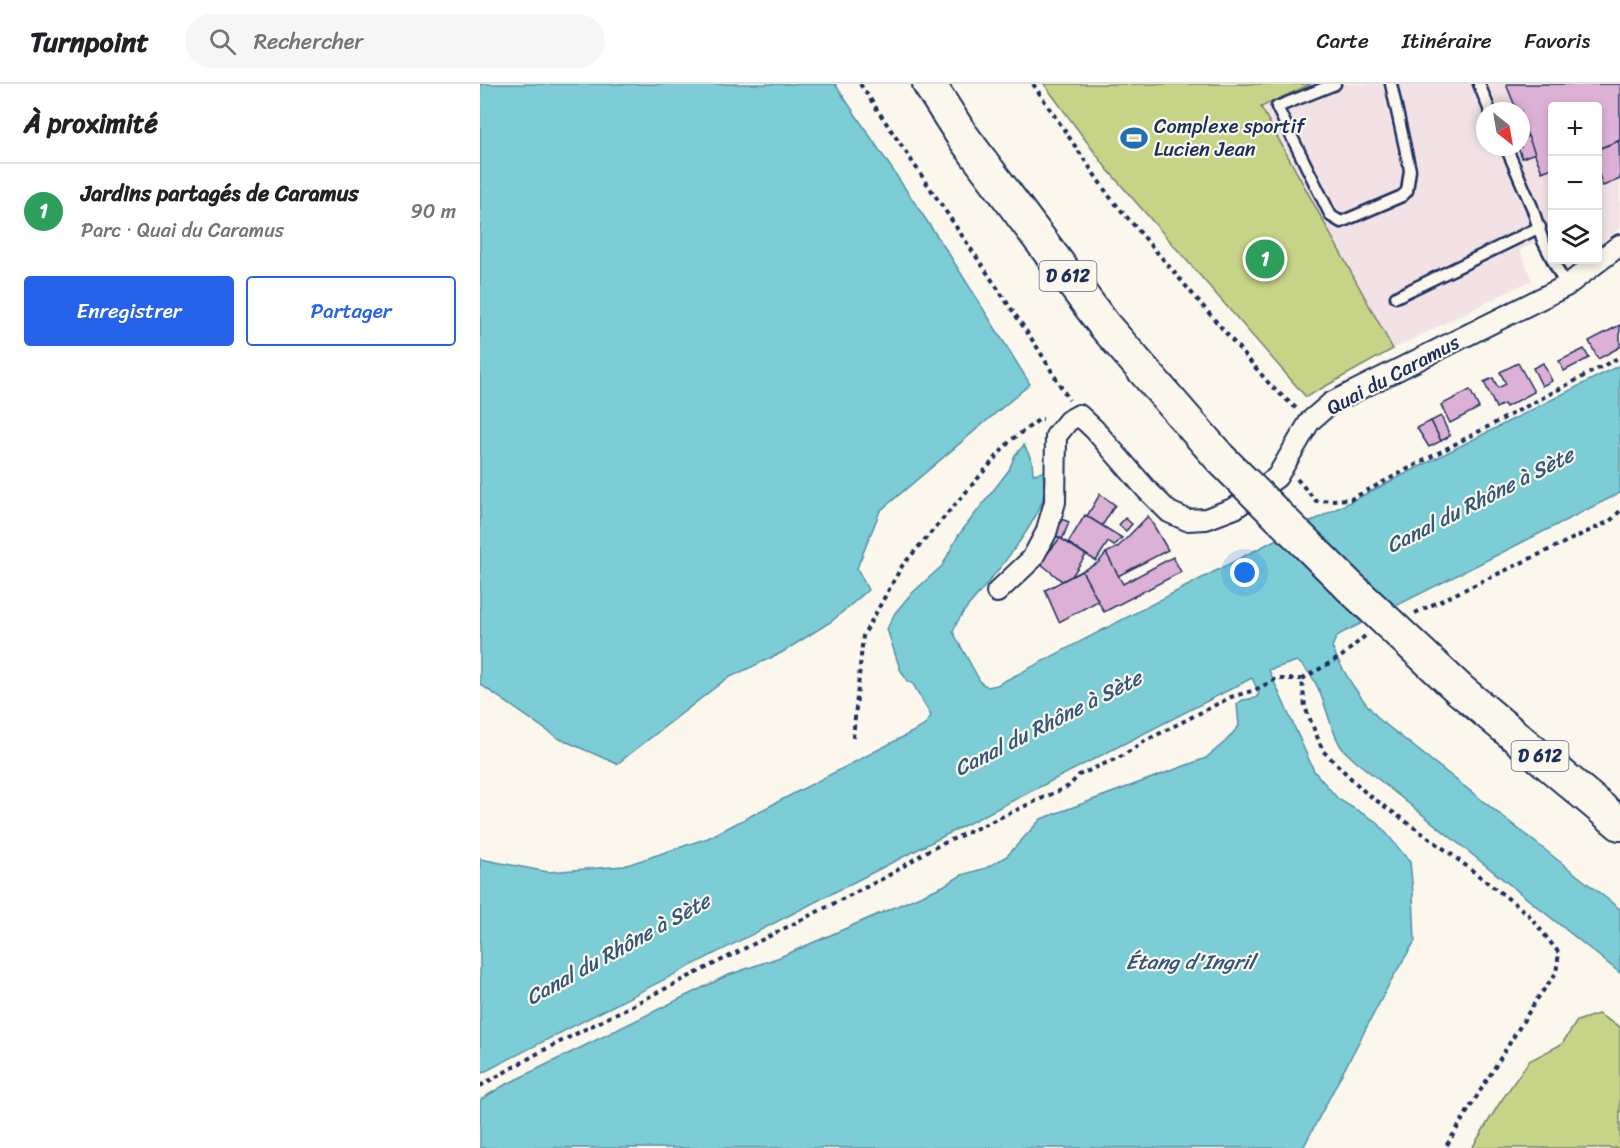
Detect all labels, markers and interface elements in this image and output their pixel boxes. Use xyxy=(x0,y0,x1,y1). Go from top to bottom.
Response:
search box xyxy=(185,14,605,68)
text: Turnpoint xyxy=(30,17,149,66)
text: Rechercher xyxy=(254,22,363,61)
text: Carte xyxy=(1317,22,1369,60)
text: Itinéraire xyxy=(1402,22,1492,60)
text: Favoris xyxy=(1525,22,1590,60)
icon: search xyxy=(206,25,239,58)
text: À proximité xyxy=(24,100,158,146)
north arrow xyxy=(1476,102,1530,156)
map controls xyxy=(1548,102,1602,264)
button: + xyxy=(1548,102,1602,156)
place label: Complexe sportif Lucien Jean xyxy=(1154,109,1307,167)
sports icon: Complexe sportif Lucien Jean xyxy=(1119,123,1149,153)
button: − xyxy=(1548,156,1602,210)
text: Jardins partagés de Caramus xyxy=(81,174,359,213)
text: 1 xyxy=(39,194,48,229)
text: 90 m xyxy=(411,194,456,229)
button: layers xyxy=(1548,210,1602,264)
text: Parc · Quai du Caramus xyxy=(81,213,284,248)
pin: 1 xyxy=(1246,236,1284,282)
road number: D 612 xyxy=(1040,261,1096,291)
button: Enregistrer xyxy=(24,276,234,346)
button: Partager xyxy=(246,276,456,346)
street label: Quai du Caramus xyxy=(1320,325,1467,425)
water label: Canal du Rhône à Sète xyxy=(1379,435,1583,564)
your location xyxy=(1230,558,1259,587)
water label: Canal du Rhône à Sète xyxy=(947,658,1151,787)
road number: D 612 xyxy=(1512,741,1568,771)
water label: Canal du Rhône à Sète xyxy=(518,881,720,1016)
water label: Étang d'Ingril xyxy=(1126,943,1259,981)

